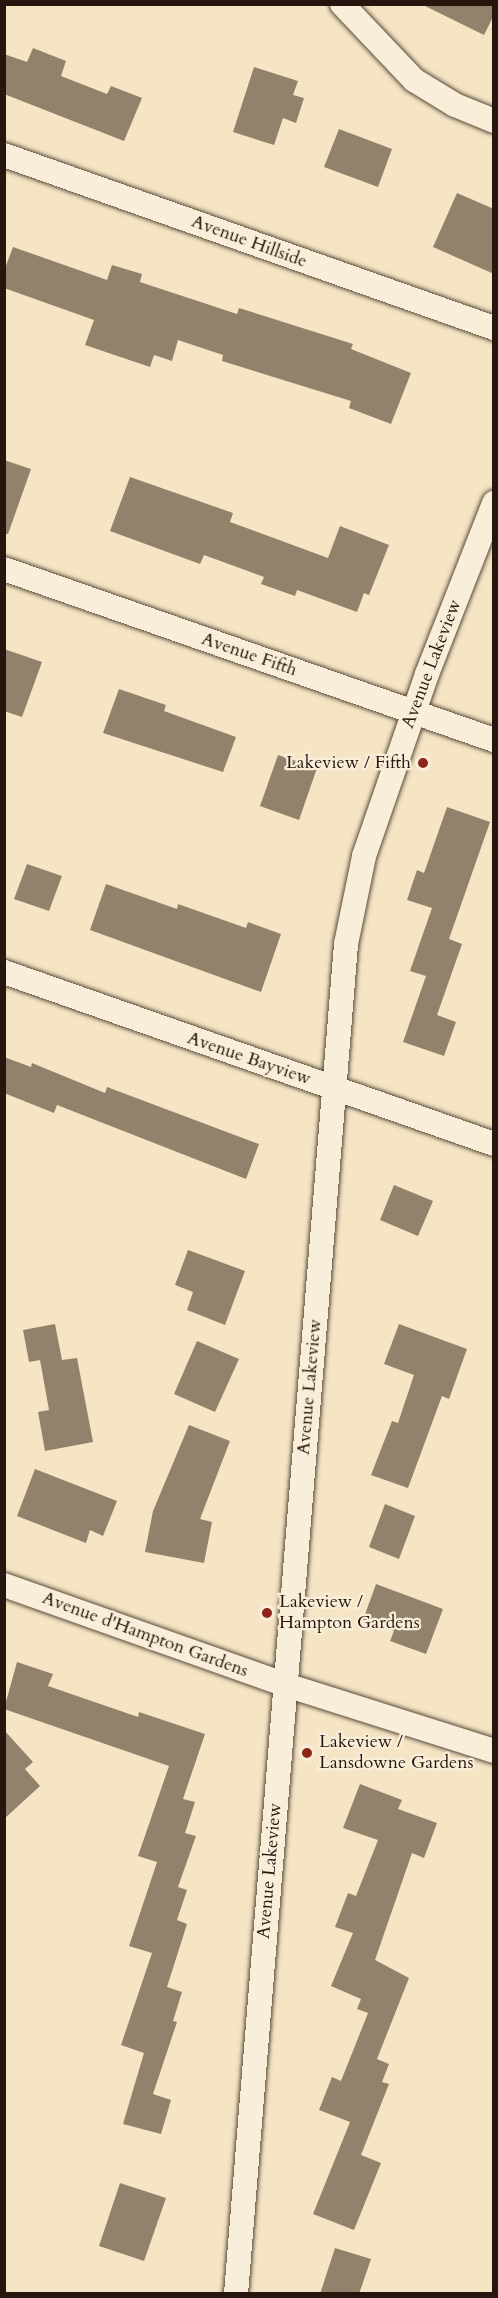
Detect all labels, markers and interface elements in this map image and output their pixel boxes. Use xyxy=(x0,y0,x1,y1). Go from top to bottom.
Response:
street label: Avenue Hillside xyxy=(188,211,310,273)
street label: Avenue Lakeview xyxy=(397,596,467,732)
street label: Avenue Fifth xyxy=(198,629,300,681)
place label: Lakeview / Fifth xyxy=(286,752,411,774)
marker: Lakeview / Fifth xyxy=(416,756,430,770)
street label: Avenue Bayview xyxy=(184,1028,314,1090)
street label: Avenue Lakeview xyxy=(293,1318,327,1456)
street label: Avenue d'Hampton Gardens xyxy=(39,1588,251,1682)
place label: Lakeview / Hampton Gardens xyxy=(279,1592,420,1634)
marker: Lakeview / Hampton Gardens xyxy=(260,1606,274,1620)
place label: Lakeview / Lansdowne Gardens xyxy=(319,1732,473,1774)
marker: Lakeview / Lansdowne Gardens xyxy=(300,1746,314,1760)
street label: Avenue Lakeview xyxy=(253,1802,287,1940)

